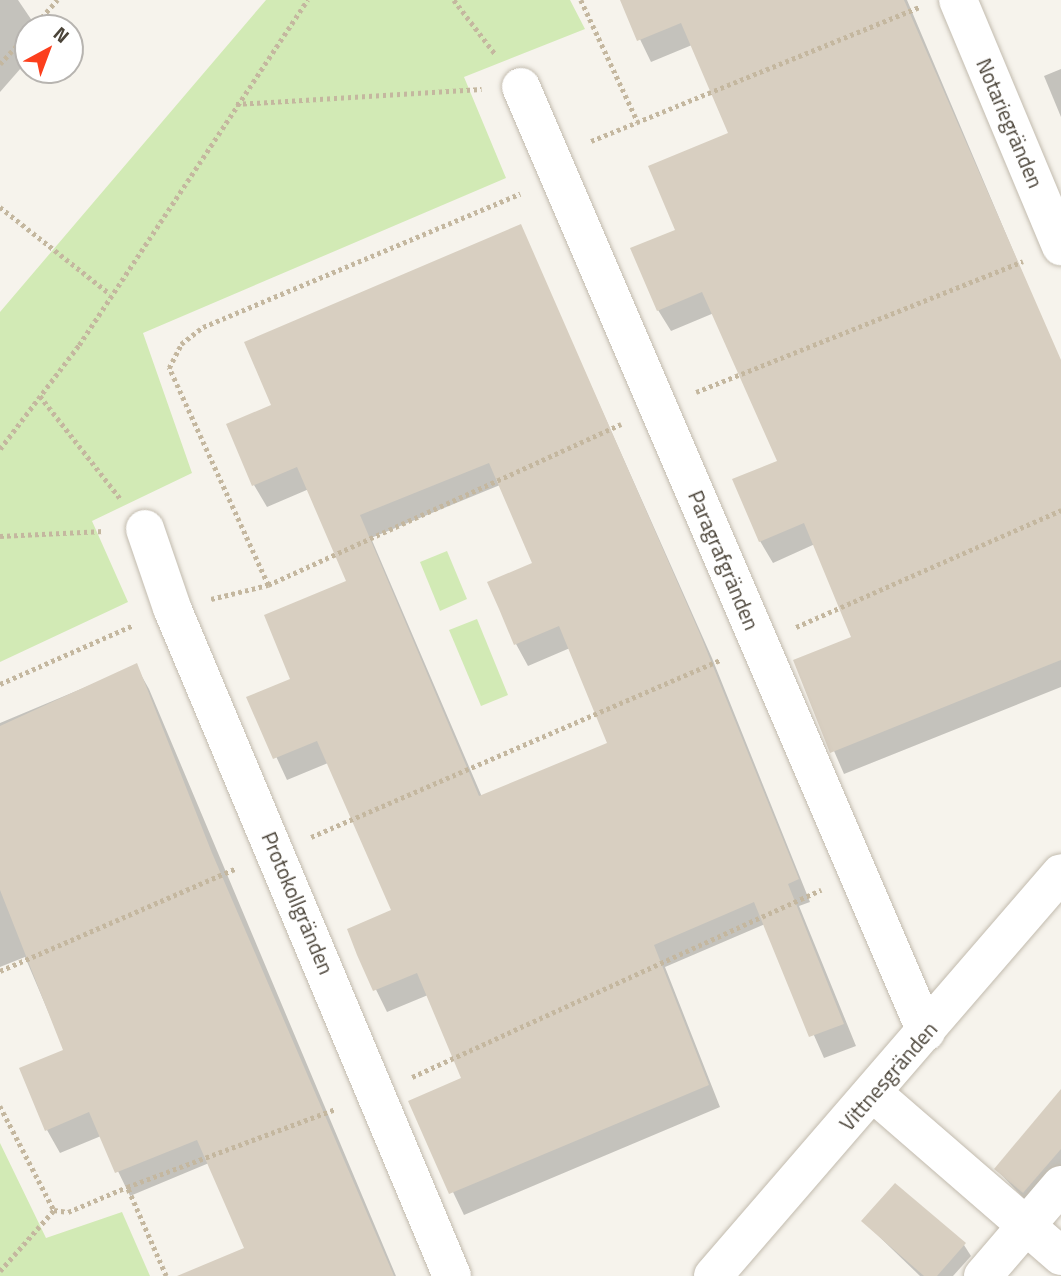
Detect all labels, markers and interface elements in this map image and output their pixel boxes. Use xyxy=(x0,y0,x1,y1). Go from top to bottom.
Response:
north arrow xyxy=(14,14,84,84)
text: N xyxy=(47,19,76,50)
street label: Notariegränden xyxy=(971,54,1049,192)
street label: Paragrafgränden xyxy=(683,487,765,633)
street label: Protokollgränden xyxy=(257,828,339,978)
street label: Vittnesgränden xyxy=(834,1016,942,1136)

